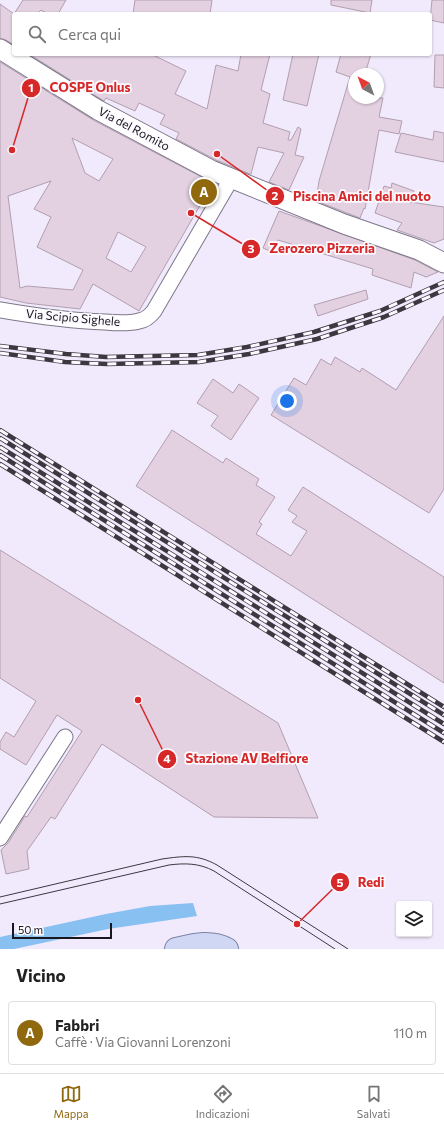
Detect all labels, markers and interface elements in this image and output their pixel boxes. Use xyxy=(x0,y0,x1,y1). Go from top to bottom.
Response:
search box xyxy=(12,12,432,56)
icon: search xyxy=(26,23,48,45)
text: Cerca qui xyxy=(58,25,121,43)
north arrow xyxy=(348,68,384,104)
callout: COSPE Onlus xyxy=(21,75,139,100)
text: COSPE Onlus xyxy=(49,79,131,95)
text: 1 xyxy=(28,80,34,94)
street label: Via del Romito xyxy=(96,103,173,153)
pin: A xyxy=(191,177,217,207)
callout: Piscina Amici del nuoto xyxy=(265,183,439,208)
text: 2 xyxy=(272,188,279,202)
text: Piscina Amici del nuoto xyxy=(293,188,431,204)
callout: Zerozero Pizzeria xyxy=(241,236,383,261)
text: Zerozero Pizzeria xyxy=(269,240,375,256)
text: 3 xyxy=(248,241,255,255)
street label: Via Scipio Sighele xyxy=(25,306,121,328)
your location xyxy=(277,391,297,411)
callout: Stazione AV Belfiore xyxy=(157,746,316,771)
text: Stazione AV Belfiore xyxy=(186,750,309,766)
text: 4 xyxy=(163,751,171,765)
callout: Redi xyxy=(330,870,392,895)
text: Redi xyxy=(358,874,384,890)
text: 5 xyxy=(337,875,344,889)
map controls xyxy=(396,901,432,937)
button: layers xyxy=(396,901,432,937)
scale bar xyxy=(12,921,112,940)
text: 50 m xyxy=(18,923,43,936)
text: Vicino xyxy=(16,965,66,986)
text: Fabbri xyxy=(55,1016,99,1034)
text: A xyxy=(25,1025,35,1041)
text: 110 m xyxy=(394,1025,427,1041)
text: Caffè · Via Giovanni Lorenzoni xyxy=(55,1034,231,1050)
tab: Mappa xyxy=(54,1083,89,1120)
tab: Indicazioni xyxy=(196,1083,250,1120)
tab: Salvati xyxy=(357,1083,390,1120)

